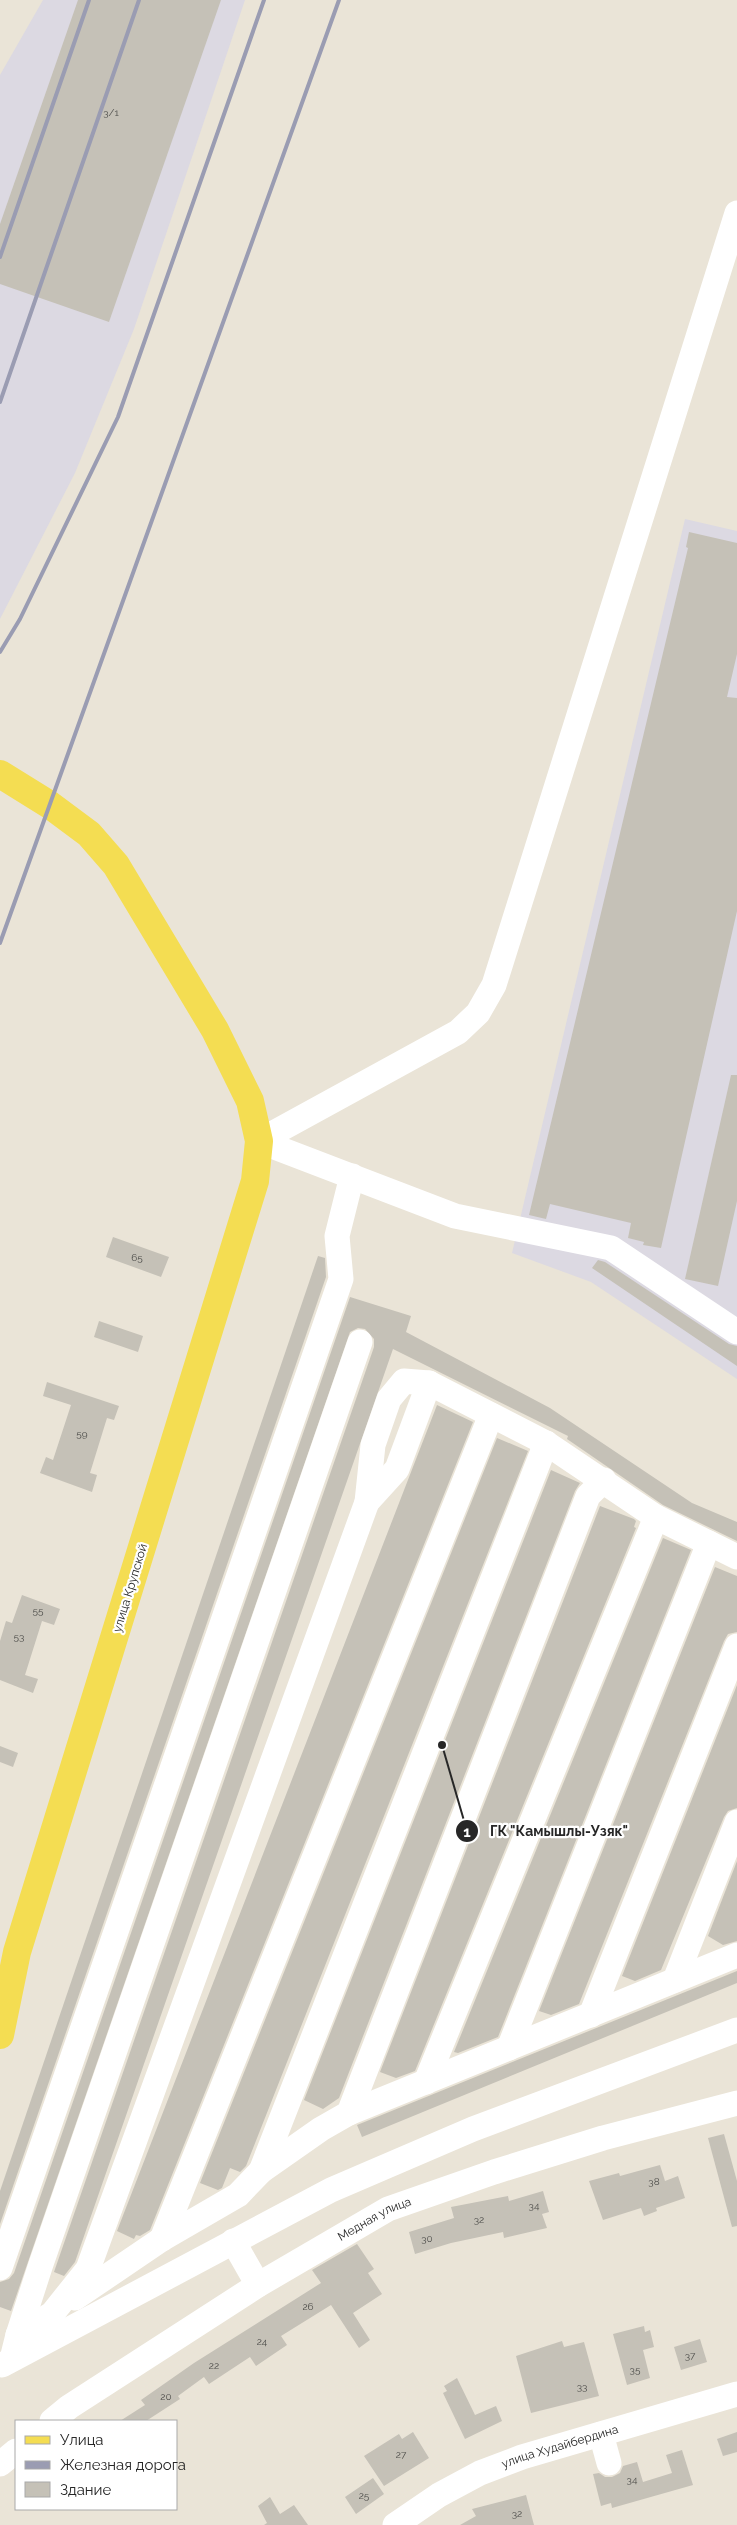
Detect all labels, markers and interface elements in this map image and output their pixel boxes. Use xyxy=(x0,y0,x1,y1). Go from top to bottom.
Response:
house number: 3/1 xyxy=(103,107,119,118)
house number: 65 xyxy=(131,1252,143,1263)
house number: 59 xyxy=(76,1428,88,1439)
street label: улица Крупской xyxy=(110,1542,150,1634)
house number: 55 xyxy=(33,1605,44,1616)
house number: 53 xyxy=(14,1631,24,1642)
callout: ГК "Камышлы-Узяк" xyxy=(455,1817,638,1846)
text: 1 xyxy=(463,1823,471,1841)
text: ГК "Камышлы-Узяк" xyxy=(490,1823,628,1839)
house number: 38 xyxy=(648,2176,660,2187)
street label: Медная улица xyxy=(335,2195,413,2244)
house number: 34 xyxy=(529,2200,540,2211)
house number: 32 xyxy=(474,2214,484,2225)
house number: 30 xyxy=(421,2233,433,2244)
house number: 26 xyxy=(302,2301,314,2312)
house number: 24 xyxy=(257,2336,268,2347)
house number: 37 xyxy=(685,2350,696,2361)
house number: 22 xyxy=(209,2360,219,2371)
house number: 35 xyxy=(630,2364,641,2375)
house number: 33 xyxy=(577,2381,587,2392)
house number: 20 xyxy=(160,2391,172,2402)
legend xyxy=(15,2420,178,2510)
street label: улица Худайбердина xyxy=(500,2422,620,2471)
text: Улица xyxy=(60,2431,104,2449)
house number: 27 xyxy=(396,2449,407,2460)
text: Железная дорога xyxy=(60,2456,186,2474)
house number: 34 xyxy=(627,2474,638,2485)
text: Здание xyxy=(60,2481,112,2499)
house number: 25 xyxy=(359,2490,370,2501)
house number: 32 xyxy=(512,2508,522,2519)

